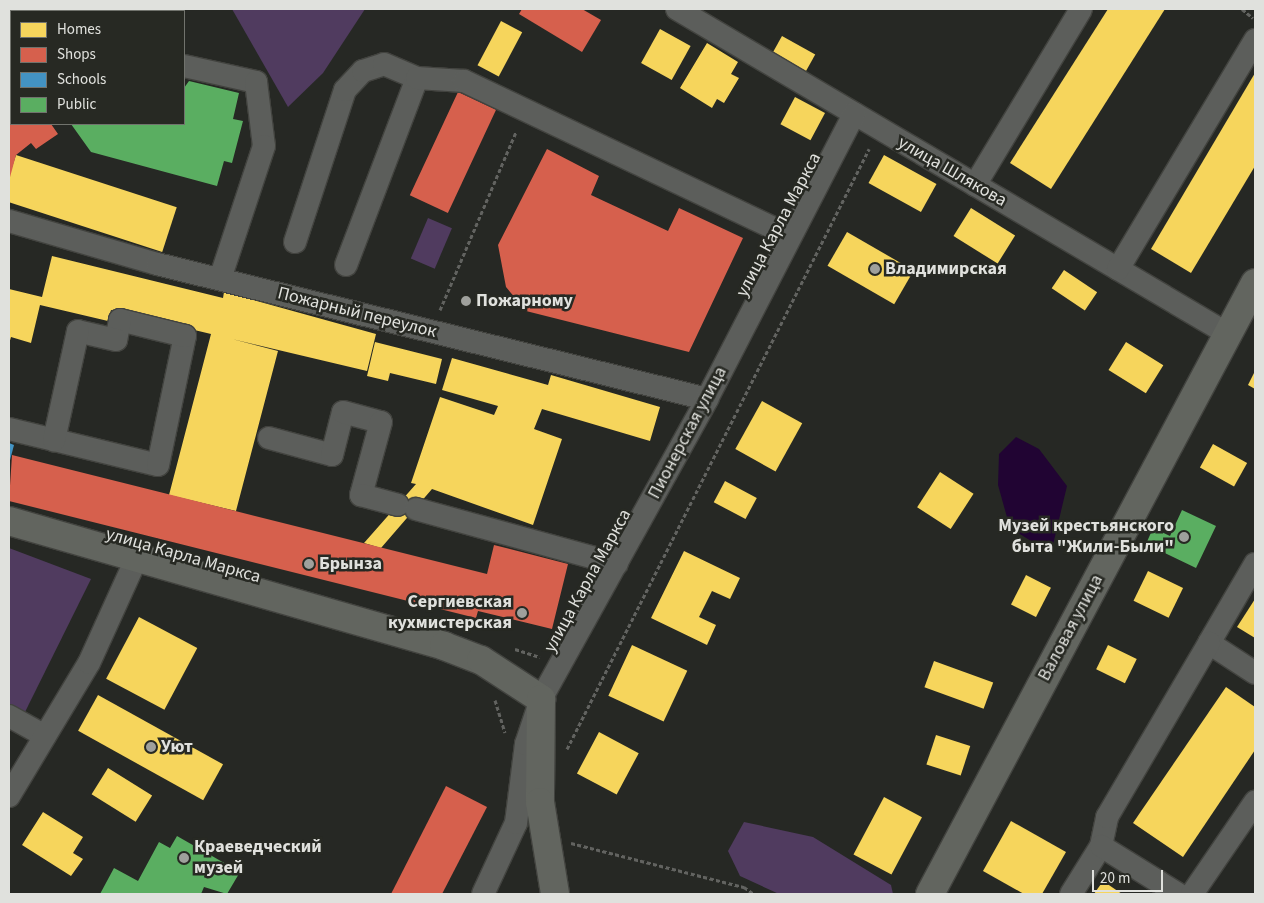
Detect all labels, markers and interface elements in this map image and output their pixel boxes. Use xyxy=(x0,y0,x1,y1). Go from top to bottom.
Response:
legend xyxy=(10,10,185,125)
text: Homes xyxy=(57,19,101,40)
text: Shops xyxy=(57,44,96,65)
text: Schools xyxy=(57,69,106,90)
text: Public xyxy=(57,94,96,115)
street label: улица Шлякова xyxy=(894,132,1010,212)
street label: улица Карла Маркса xyxy=(732,149,826,301)
place label: Владимирская xyxy=(885,258,1007,280)
marker: Владимирская xyxy=(869,263,881,275)
street label: Пожарный переулок xyxy=(275,283,439,343)
place label: Пожарному xyxy=(476,290,573,312)
marker: Пожарному xyxy=(460,295,472,307)
street label: Пионерская улица xyxy=(644,363,732,503)
street label: улица Карла Маркса xyxy=(540,506,636,656)
place label: Музей крестьянского быта "Жили-Были" xyxy=(998,516,1174,558)
street label: улица Карла Маркса xyxy=(103,524,263,588)
marker: Музей крестьянского быта "Жили-Были" xyxy=(1178,531,1190,543)
place label: Брынза xyxy=(319,553,382,575)
marker: Брынза xyxy=(303,558,315,570)
street label: Валовая улица xyxy=(1034,571,1108,685)
place label: Сергиевская кухмистерская xyxy=(388,592,512,634)
marker: Сергиевская кухмистерская xyxy=(516,607,528,619)
place label: Уют xyxy=(161,736,193,758)
marker: Уют xyxy=(145,741,157,753)
place label: Краеведческий музей xyxy=(194,837,322,880)
marker: Краеведческий музей xyxy=(178,852,190,864)
scale bar xyxy=(1094,860,1165,892)
text: 20 m xyxy=(1100,868,1130,889)

